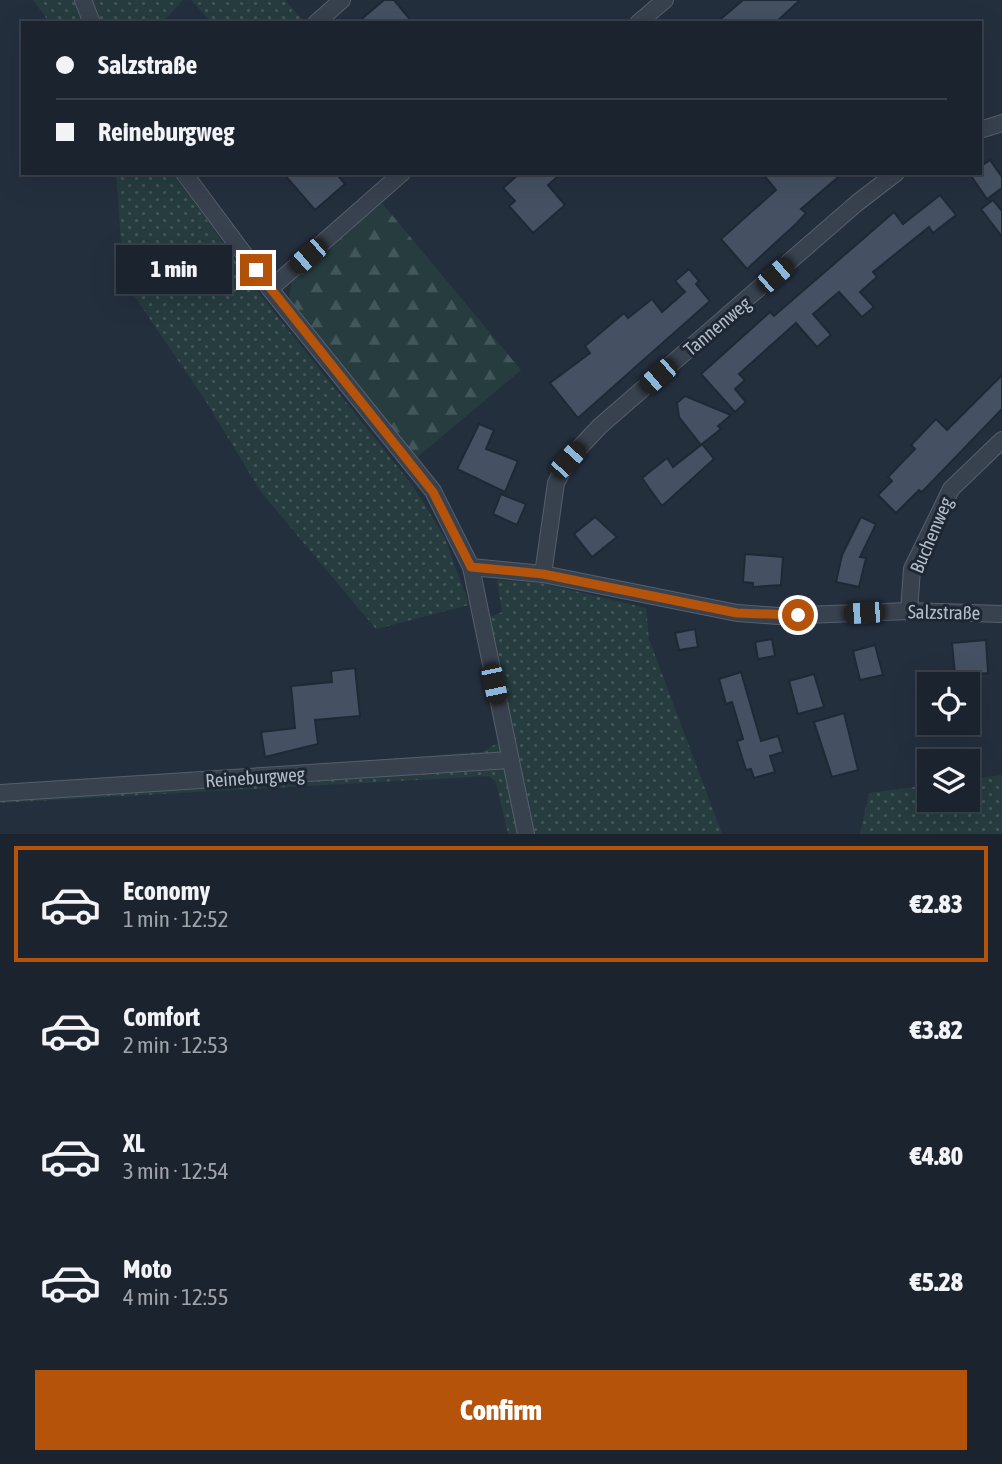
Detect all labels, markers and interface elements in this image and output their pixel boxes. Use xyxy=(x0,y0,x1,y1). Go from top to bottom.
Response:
text: Salzstraße xyxy=(98,50,197,80)
text: Reineburgweg xyxy=(98,117,234,147)
car xyxy=(286,234,331,278)
callout: 1 min xyxy=(116,246,232,294)
car xyxy=(753,253,798,297)
route end xyxy=(240,254,272,286)
text: 1 min xyxy=(151,256,197,282)
street label: Tannenweg xyxy=(679,291,755,360)
car xyxy=(636,354,681,398)
car xyxy=(547,437,590,483)
street label: Buchenweg xyxy=(905,493,957,576)
route start xyxy=(782,599,814,631)
street label: Salzstraße xyxy=(908,600,980,624)
car xyxy=(843,601,886,625)
car xyxy=(480,661,509,707)
map controls xyxy=(917,672,980,812)
button: locate xyxy=(917,672,980,735)
button: layers xyxy=(917,749,980,812)
street label: Reineburgweg xyxy=(205,762,306,791)
icon: car xyxy=(39,873,102,936)
text: Economy xyxy=(123,876,210,906)
text: €2.83 xyxy=(910,889,963,919)
text: 1 min · 12:52 xyxy=(123,906,229,932)
icon: car xyxy=(39,999,102,1062)
text: Comfort xyxy=(123,1002,200,1032)
text: €3.82 xyxy=(910,1015,963,1045)
text: 2 min · 12:53 xyxy=(123,1032,229,1058)
icon: car xyxy=(39,1125,102,1188)
text: XL xyxy=(123,1128,145,1158)
text: €4.80 xyxy=(910,1141,963,1171)
text: 3 min · 12:54 xyxy=(123,1158,229,1184)
icon: car xyxy=(39,1251,102,1314)
text: Moto xyxy=(123,1254,172,1284)
text: €5.28 xyxy=(910,1267,963,1297)
text: 4 min · 12:55 xyxy=(123,1284,229,1310)
button: Confirm xyxy=(35,1370,967,1450)

